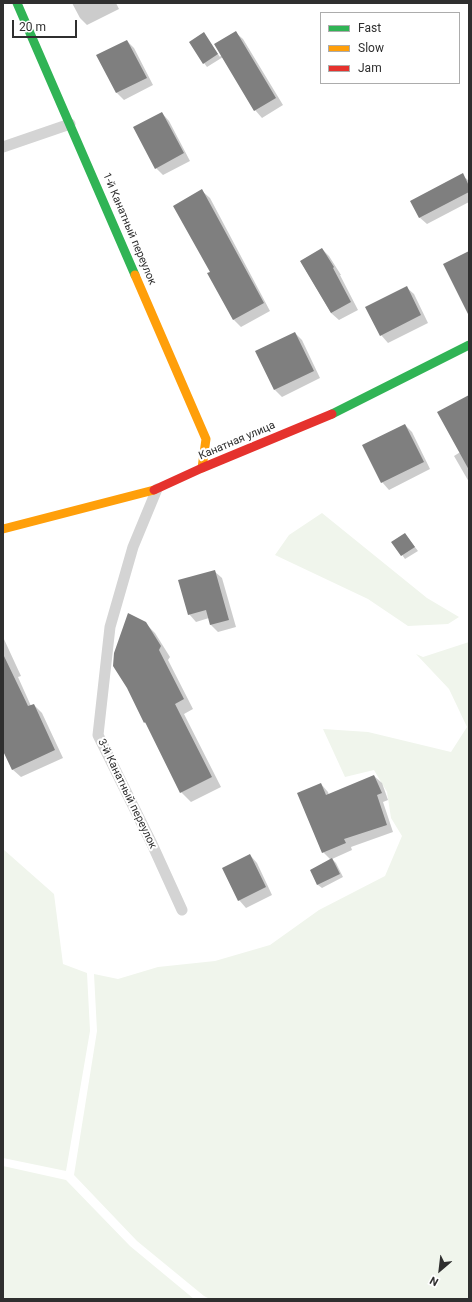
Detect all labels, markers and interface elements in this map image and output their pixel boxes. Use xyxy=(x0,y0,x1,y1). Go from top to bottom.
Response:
scale bar xyxy=(14,12,79,38)
legend xyxy=(320,12,460,84)
text: 20 m xyxy=(19,20,46,34)
text: Fast xyxy=(358,21,381,35)
text: Slow xyxy=(358,41,384,55)
text: Jam xyxy=(358,61,382,75)
street label: 1-й Канатный переулок xyxy=(99,171,159,287)
street label: Канатная улица xyxy=(197,419,277,463)
street label: 3-й Канатный переулок xyxy=(95,737,159,851)
north arrow xyxy=(420,1250,460,1290)
text: N xyxy=(428,1273,441,1289)

